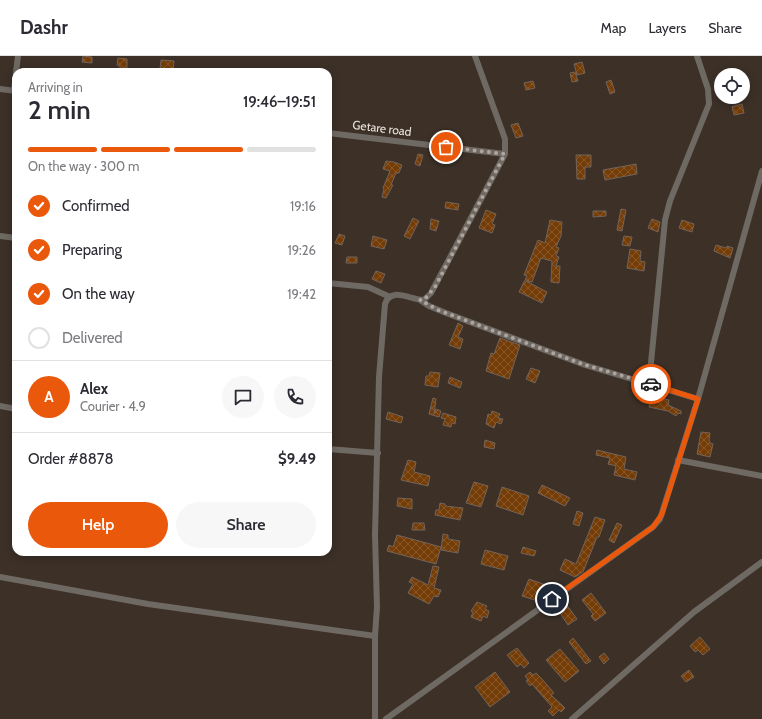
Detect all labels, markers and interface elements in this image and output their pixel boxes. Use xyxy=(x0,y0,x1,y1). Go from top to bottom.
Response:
text: Dashr xyxy=(20,16,68,39)
text: Map xyxy=(601,19,626,37)
text: Layers xyxy=(648,19,686,37)
text: Share xyxy=(708,19,742,37)
map controls xyxy=(714,68,750,104)
button: locate xyxy=(714,68,750,104)
text: Arriving in xyxy=(28,79,83,95)
text: 19:46–19:51 xyxy=(243,93,316,111)
text: 2 min xyxy=(28,94,91,126)
street label: Getare road xyxy=(352,117,412,139)
pin xyxy=(429,130,463,164)
icon: bag xyxy=(435,136,457,158)
text: On the way · 300 m xyxy=(28,158,140,174)
icon: check xyxy=(28,195,50,217)
text: Confirmed xyxy=(62,197,130,215)
text: 19:16 xyxy=(290,198,316,214)
icon: check xyxy=(28,239,50,261)
text: Preparing xyxy=(62,241,122,259)
text: 19:26 xyxy=(287,242,316,258)
icon: check xyxy=(28,283,50,305)
text: On the way xyxy=(62,285,135,303)
text: 19:42 xyxy=(287,286,316,302)
text: Delivered xyxy=(62,329,123,347)
courier xyxy=(631,364,671,404)
icon: car xyxy=(640,373,662,395)
button: chat xyxy=(222,376,264,418)
button: phone xyxy=(274,376,316,418)
text: Alex xyxy=(80,380,108,398)
text: A xyxy=(44,388,54,406)
text: Courier · 4.9 xyxy=(80,398,146,414)
text: Order #8878 xyxy=(28,450,113,468)
text: $9.49 xyxy=(278,450,316,468)
button: Help xyxy=(28,502,168,548)
button: Share xyxy=(176,502,316,548)
pin xyxy=(535,582,569,616)
icon: home xyxy=(541,588,563,610)

